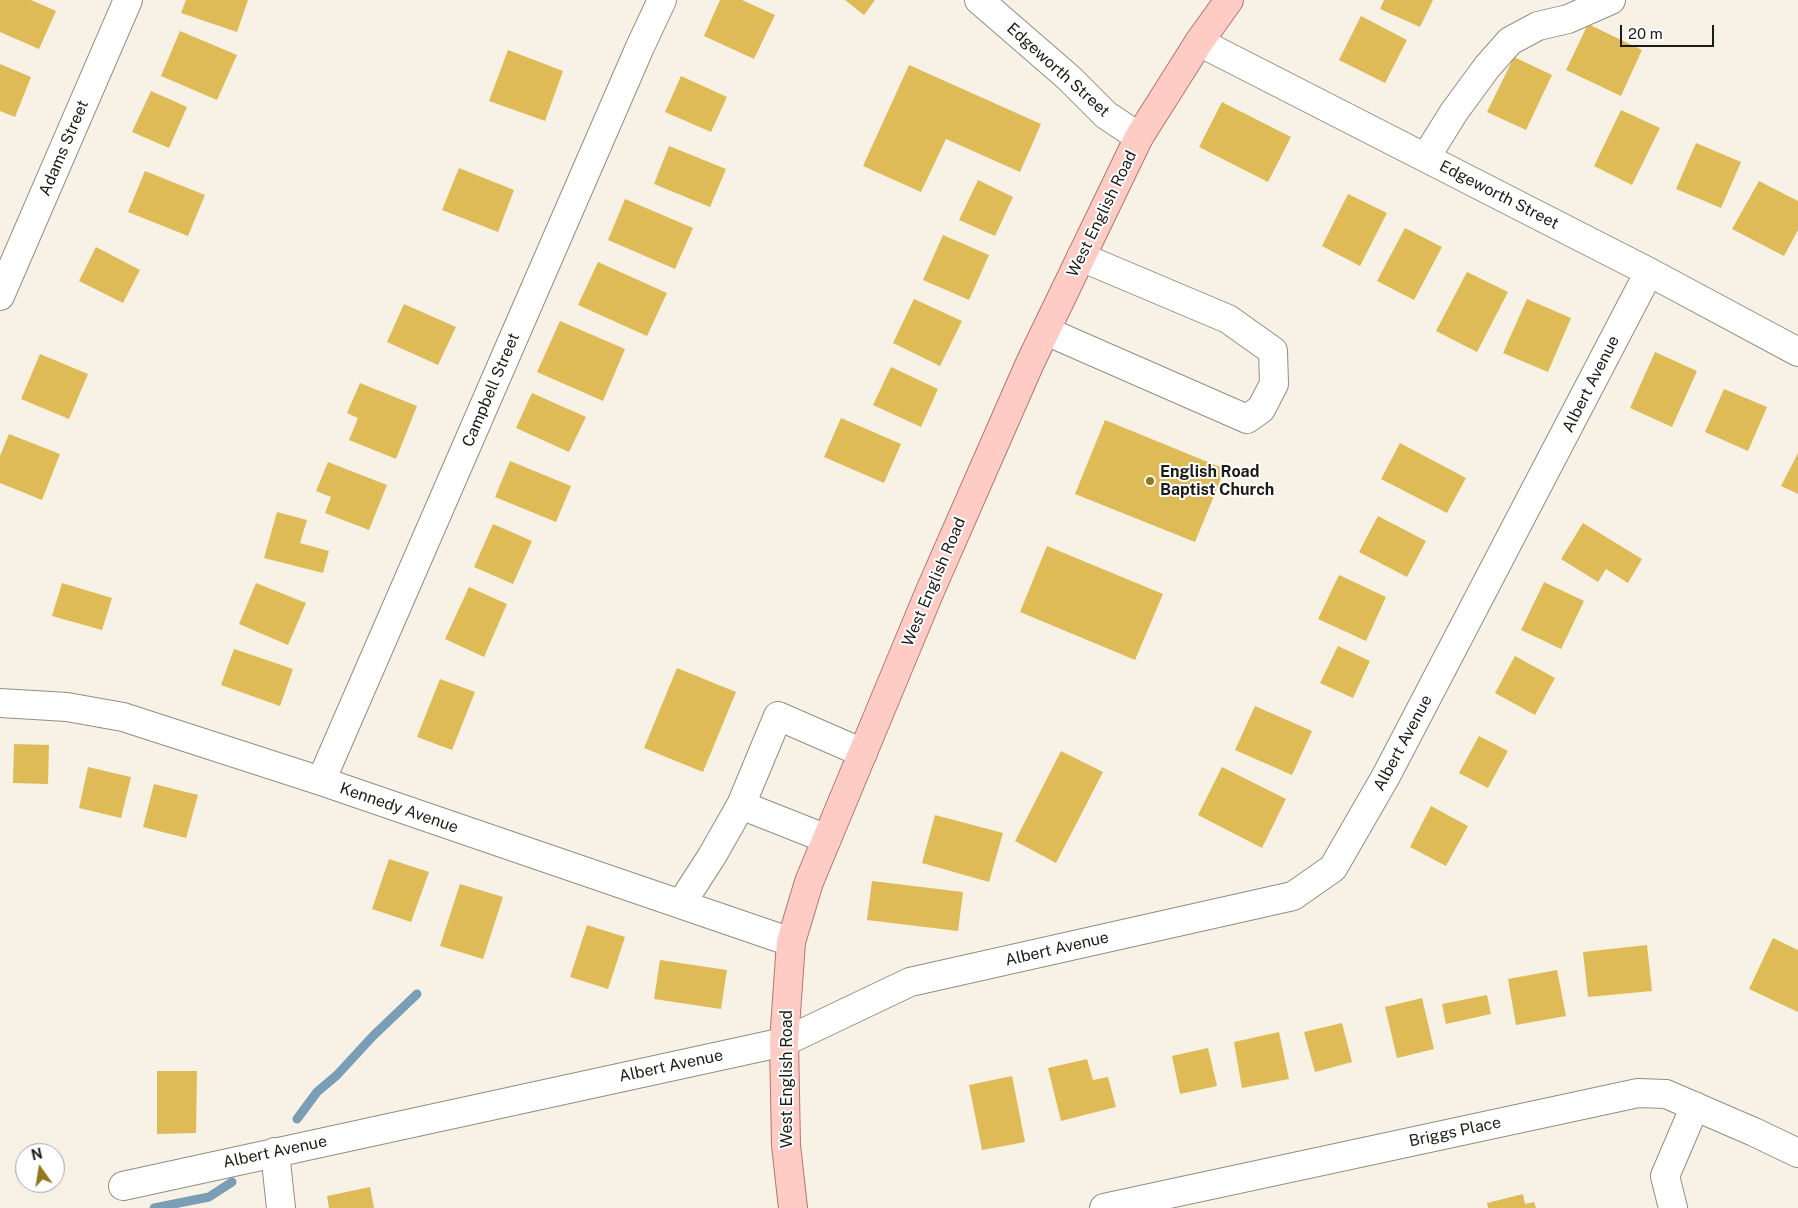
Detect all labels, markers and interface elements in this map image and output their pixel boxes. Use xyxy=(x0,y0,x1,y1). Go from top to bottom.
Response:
scale bar xyxy=(1623,15,1717,47)
street label: Edgeworth Street xyxy=(1003,19,1113,121)
text: 20 m xyxy=(1628,25,1663,42)
street label: Adams Street xyxy=(35,97,93,199)
street label: West English Road xyxy=(1063,148,1141,280)
street label: Edgeworth Street xyxy=(1436,157,1562,233)
street label: Campbell Street xyxy=(458,330,524,450)
street label: Albert Avenue xyxy=(1558,332,1624,436)
place label: English Road Baptist Church xyxy=(1160,462,1274,500)
marker: English Road Baptist Church xyxy=(1144,475,1156,487)
street label: West English Road xyxy=(898,515,970,649)
street label: Albert Avenue xyxy=(1370,692,1436,794)
street label: Kennedy Avenue xyxy=(337,779,461,837)
street label: Albert Avenue xyxy=(1003,928,1111,970)
street label: West English Road xyxy=(777,1010,797,1148)
street label: Albert Avenue xyxy=(617,1046,725,1086)
street label: Briggs Place xyxy=(1407,1113,1503,1151)
street label: Albert Avenue xyxy=(221,1132,329,1172)
north arrow xyxy=(15,1143,65,1193)
text: N xyxy=(30,1145,44,1163)

